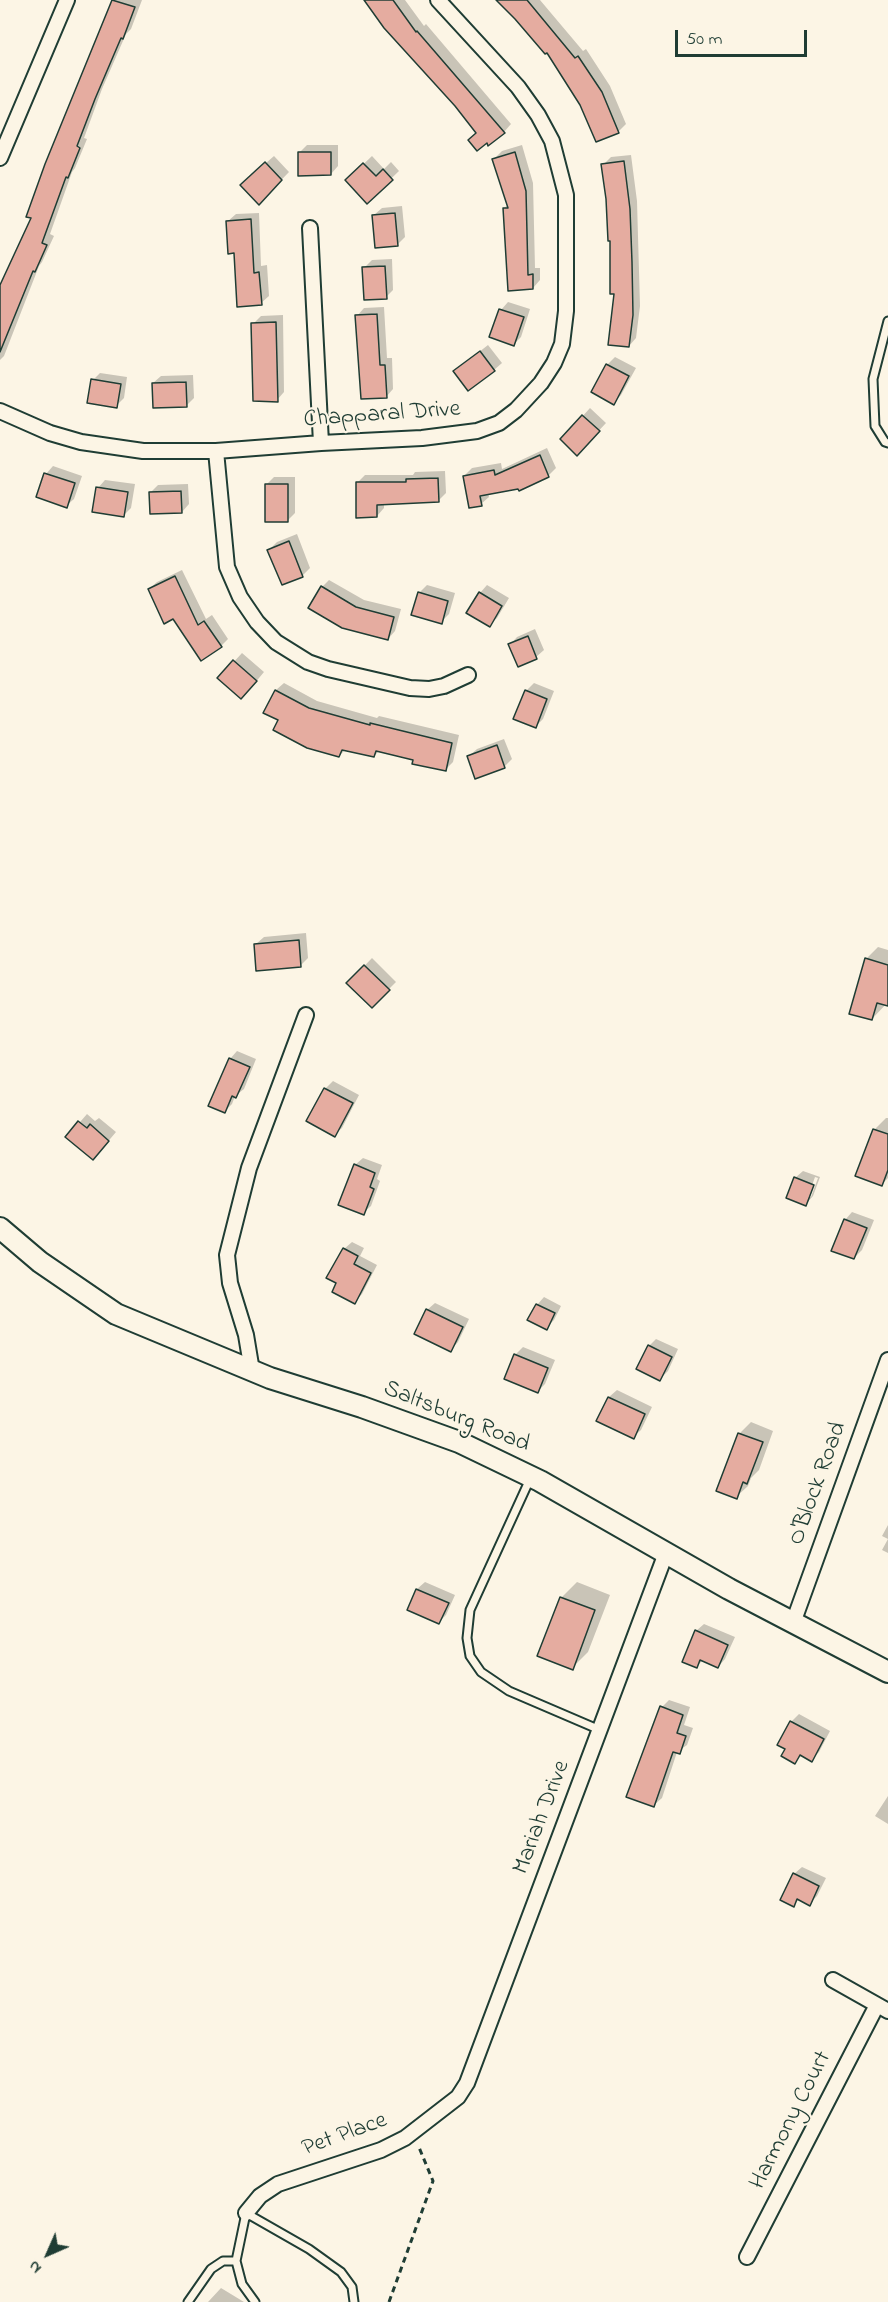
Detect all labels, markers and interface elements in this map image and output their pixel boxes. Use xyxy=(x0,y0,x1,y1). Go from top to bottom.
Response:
scale bar xyxy=(678,18,810,56)
text: 50 m xyxy=(686,27,723,53)
street label: Chapparal Drive xyxy=(303,396,461,436)
street label: Saltsburg Road xyxy=(379,1376,533,1460)
street label: O'Block Road xyxy=(783,1419,855,1549)
street label: Mariah Drive xyxy=(508,1757,578,1879)
street label: Harmony Court xyxy=(745,2047,839,2195)
street label: Pet Place xyxy=(299,2107,391,2165)
north arrow xyxy=(18,2224,78,2284)
text: N xyxy=(23,2254,48,2279)

